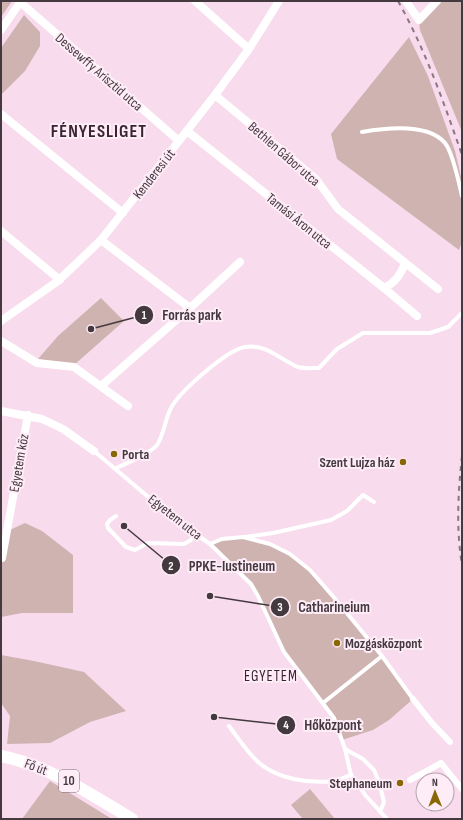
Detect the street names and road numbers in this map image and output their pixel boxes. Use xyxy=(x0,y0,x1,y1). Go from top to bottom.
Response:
street label: Dessewffy Arisztid utca xyxy=(52,29,146,115)
street label: Bethlen Gábor utca xyxy=(245,118,323,190)
street label: Kenderesi út xyxy=(129,146,179,202)
street label: Tamási Áron utca xyxy=(263,189,335,253)
street label: Egyetem köz xyxy=(6,433,32,493)
street label: Egyetem utca xyxy=(145,491,205,543)
street label: Fő út xyxy=(22,755,50,779)
road number: 10 xyxy=(59,770,79,792)

